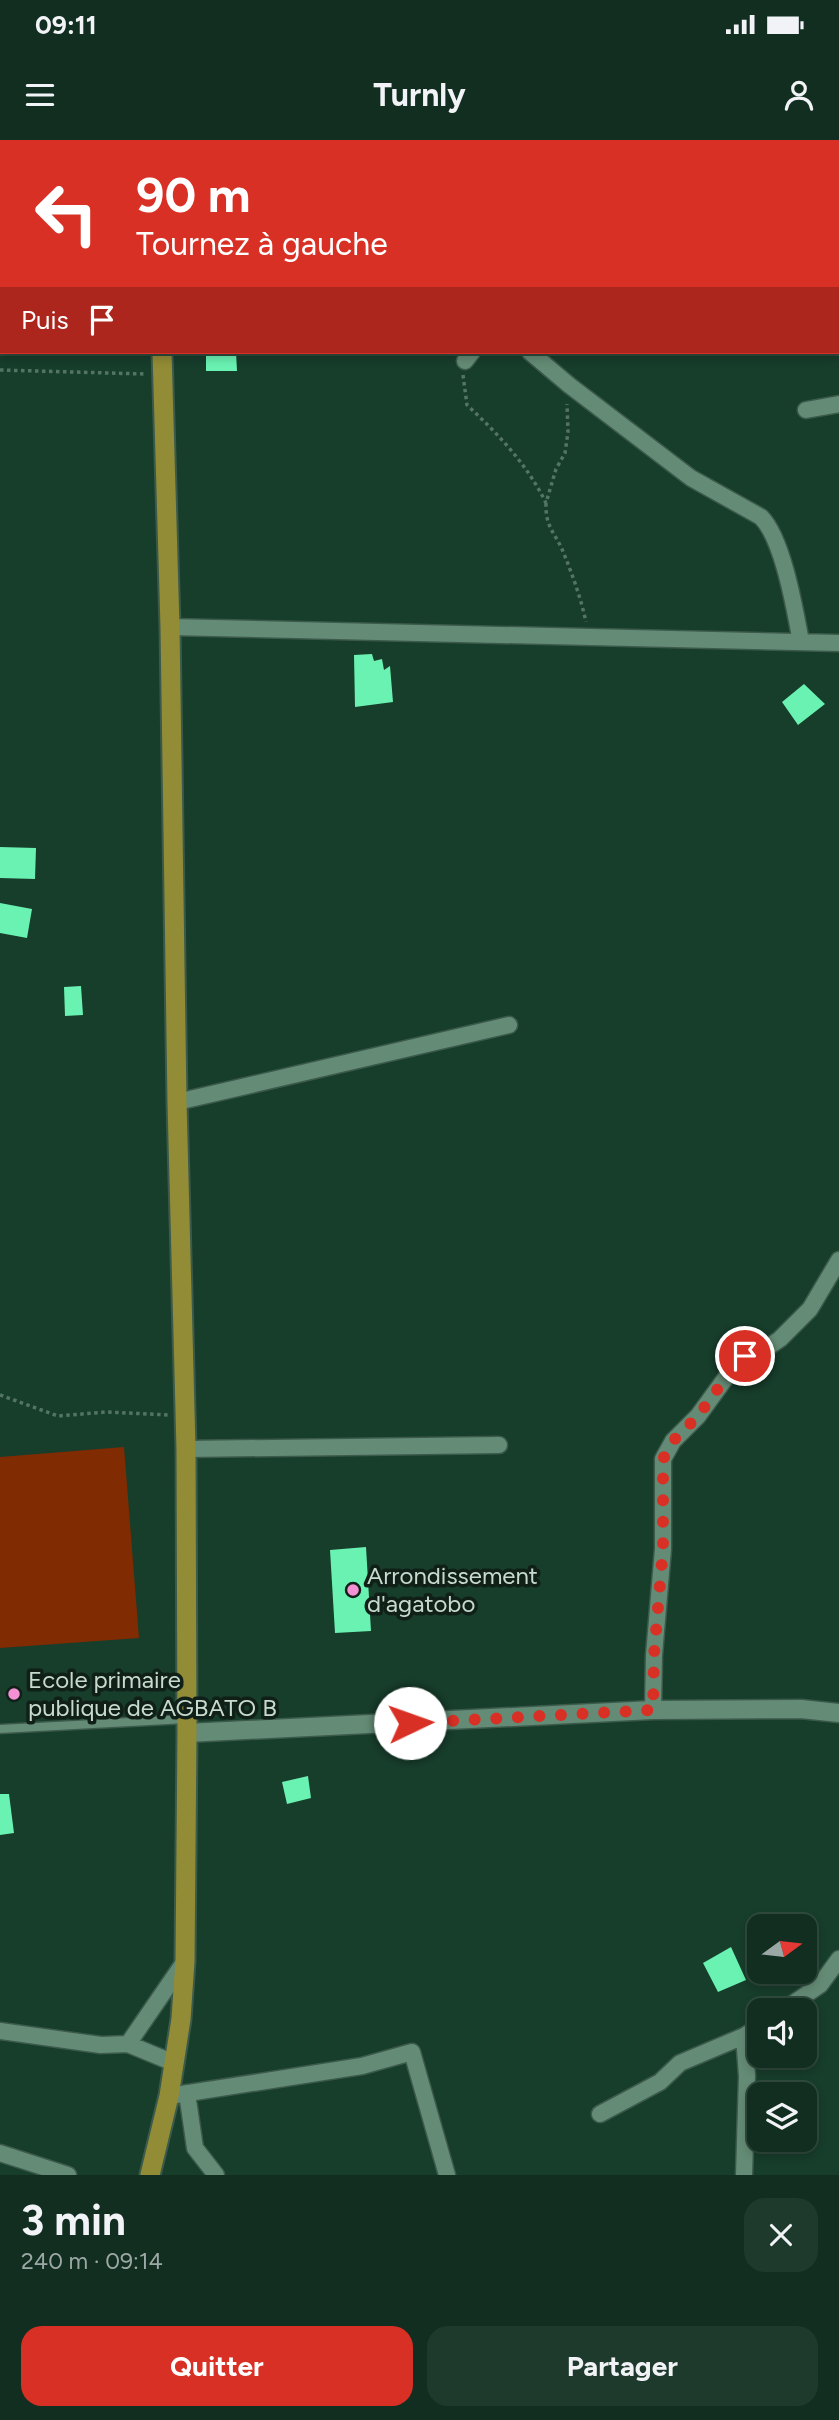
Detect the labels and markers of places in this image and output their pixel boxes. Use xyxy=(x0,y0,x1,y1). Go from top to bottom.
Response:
pin xyxy=(715,1326,775,1386)
place label: Arrondissement d'agatobo xyxy=(367,1561,538,1618)
marker: Arrondissement d'agatobo xyxy=(345,1582,361,1598)
place label: Ecole primaire publique de AGBATO B xyxy=(28,1665,277,1722)
marker: Ecole primaire publique de AGBATO B xyxy=(6,1686,22,1702)

